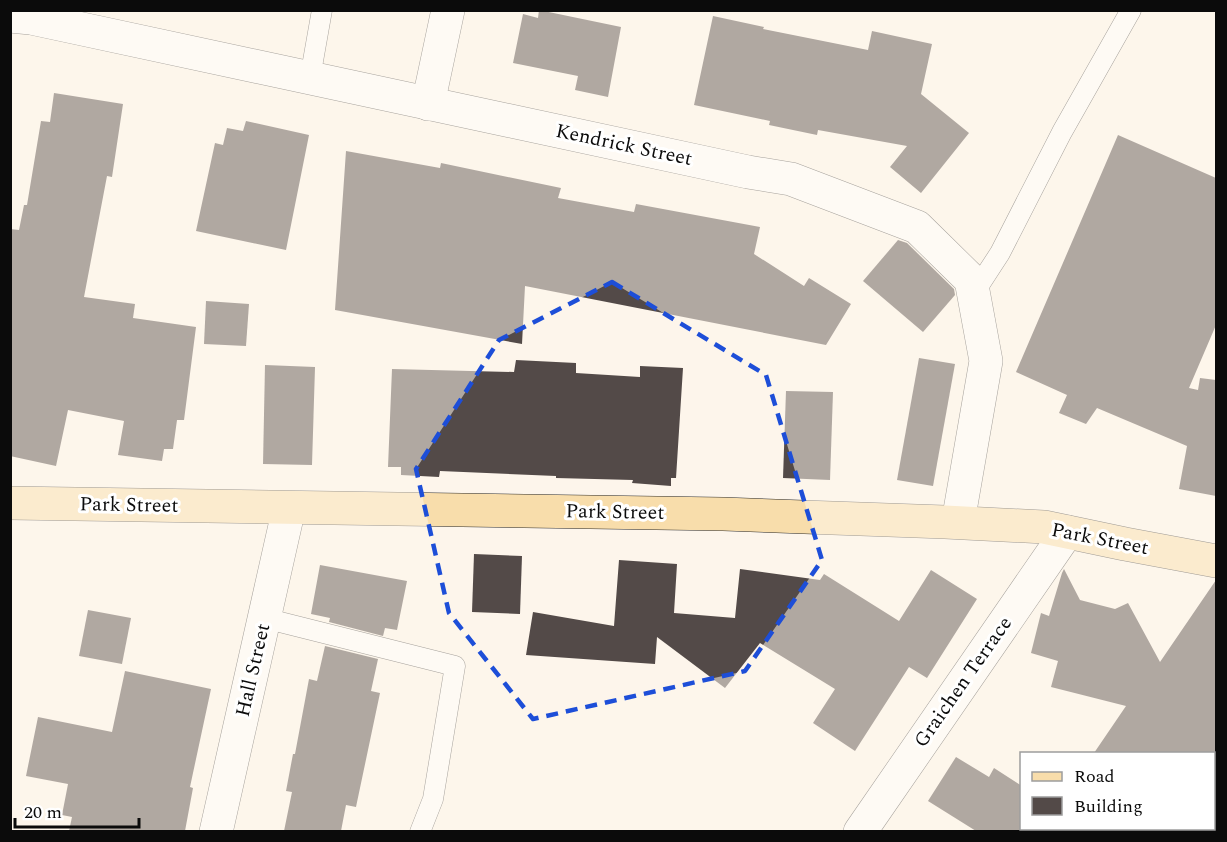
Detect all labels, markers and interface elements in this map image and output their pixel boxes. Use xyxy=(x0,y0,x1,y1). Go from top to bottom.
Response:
street label: Kendrick Street xyxy=(553,116,695,174)
street label: Park Street xyxy=(79,489,179,521)
street label: Park Street xyxy=(565,496,665,528)
street label: Park Street xyxy=(1049,515,1151,563)
street label: Graichen Terrace xyxy=(906,610,1020,754)
street label: Hall Street xyxy=(228,620,278,720)
legend xyxy=(1020,752,1215,830)
text: Road xyxy=(1074,763,1115,790)
scale bar xyxy=(15,791,140,829)
text: Building xyxy=(1074,793,1143,820)
text: 20 m xyxy=(24,799,62,826)

